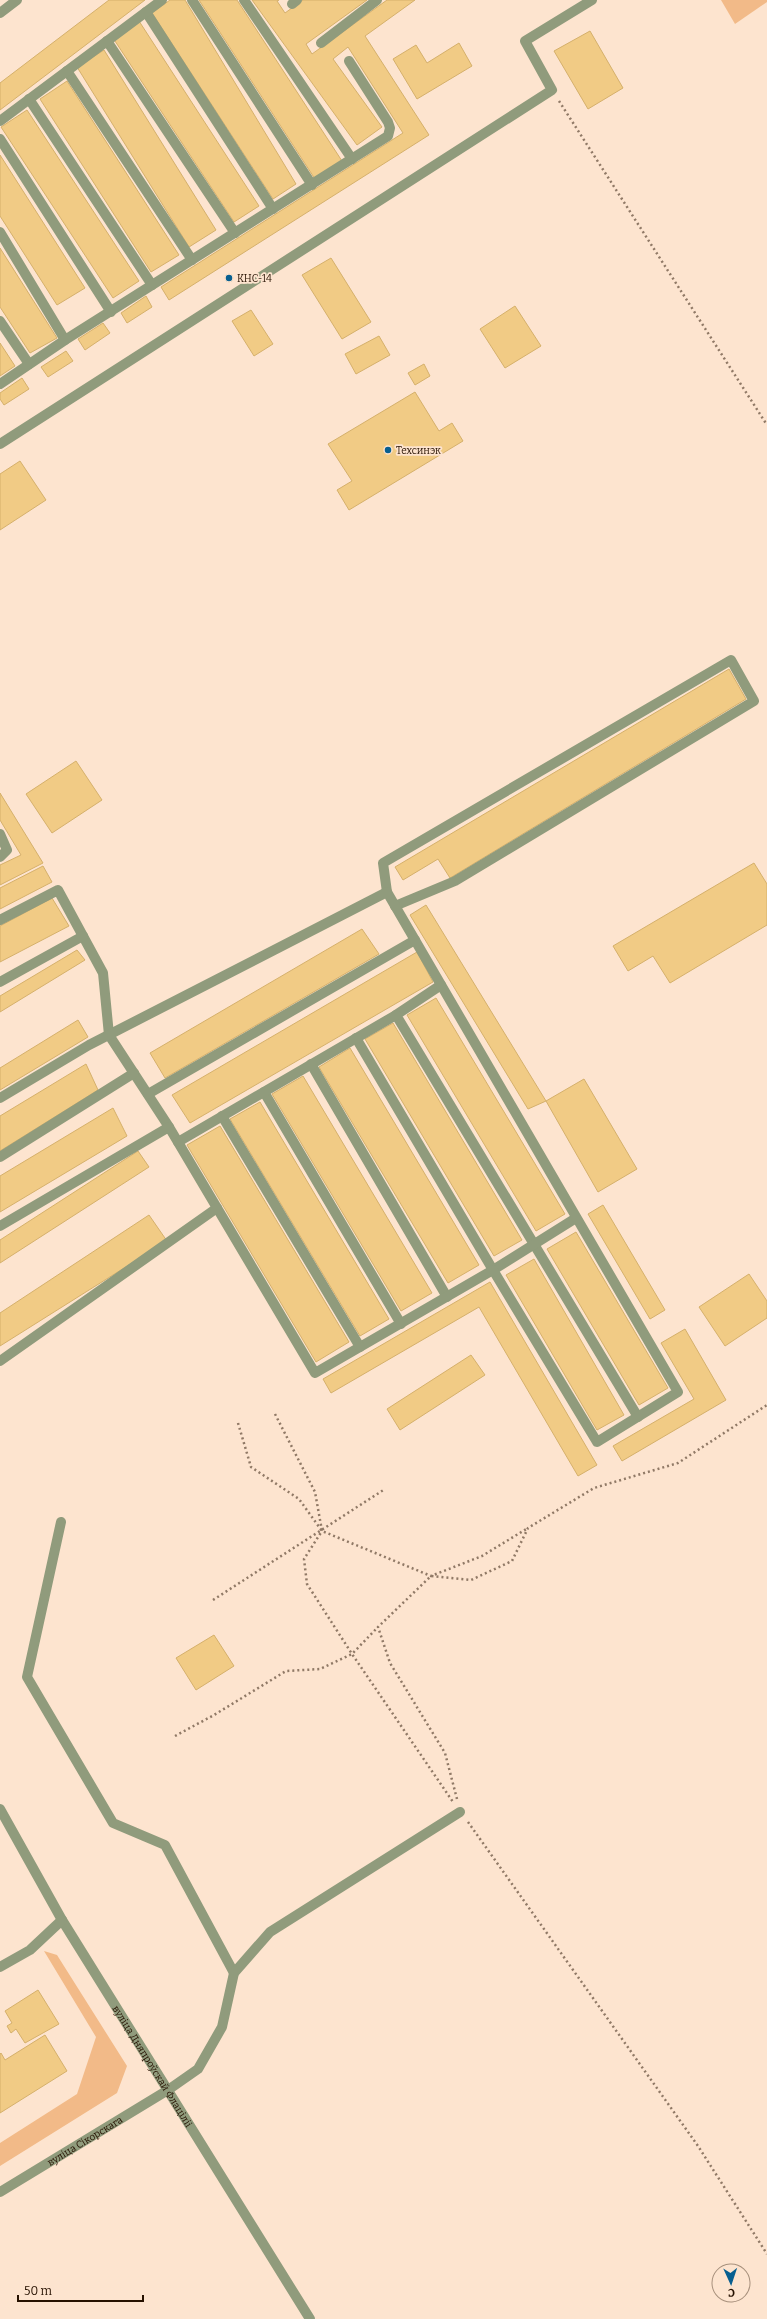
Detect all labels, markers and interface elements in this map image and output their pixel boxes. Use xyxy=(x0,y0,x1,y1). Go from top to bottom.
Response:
marker: КНС-14 xyxy=(224,273,234,283)
place label: КНС-14 xyxy=(237,273,272,285)
marker: Техсинэк xyxy=(383,445,393,455)
place label: Техсинэк xyxy=(396,445,441,457)
street label: вуліца Дняпроўскай Флаціліі xyxy=(110,2003,194,2130)
street label: вуліца Сікорскага xyxy=(45,2114,125,2169)
north arrow xyxy=(711,2263,751,2303)
scale bar xyxy=(18,2277,143,2303)
text: 50 m xyxy=(24,2284,53,2298)
text: С xyxy=(728,2286,735,2299)

